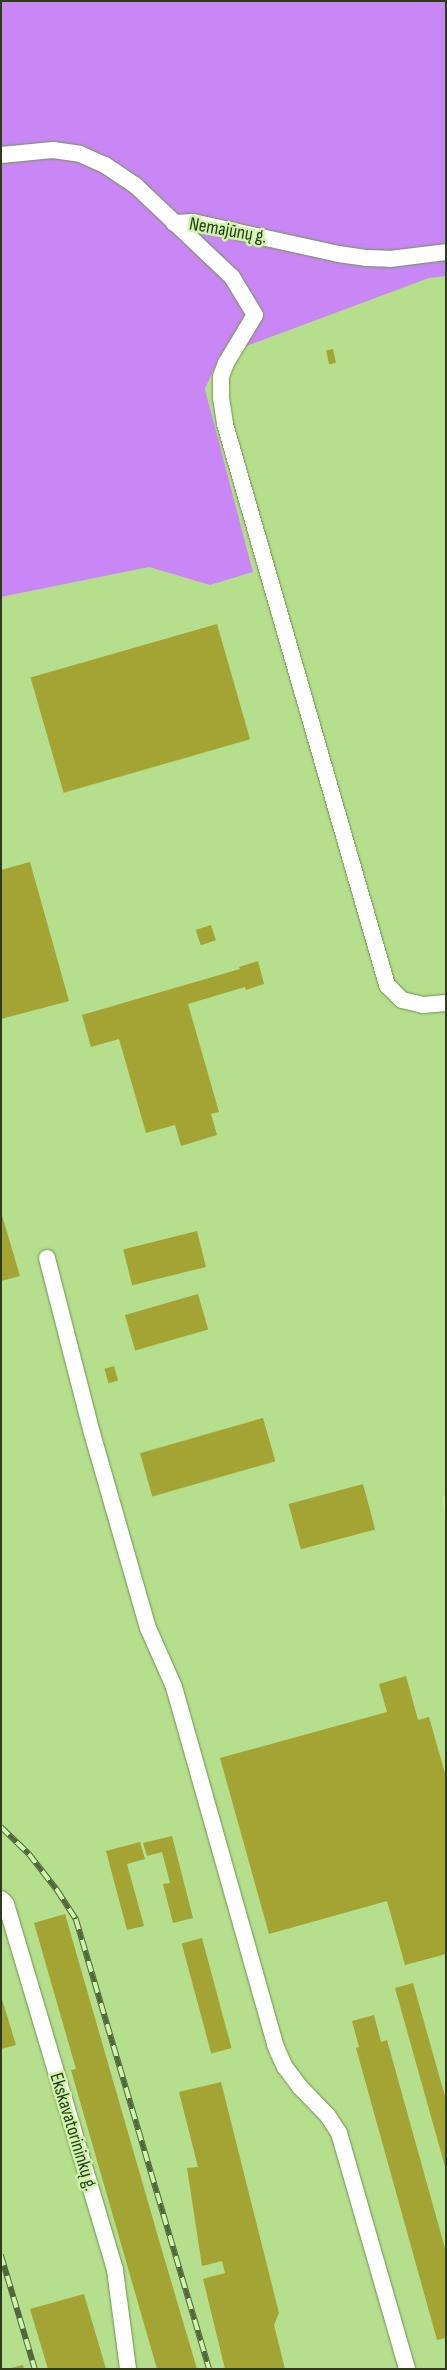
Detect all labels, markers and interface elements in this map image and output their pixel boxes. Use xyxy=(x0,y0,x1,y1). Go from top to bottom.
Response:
street label: Nemajūnų g. xyxy=(187,213,269,249)
street label: Ekskavatorininkų g. xyxy=(44,2070,102,2194)

